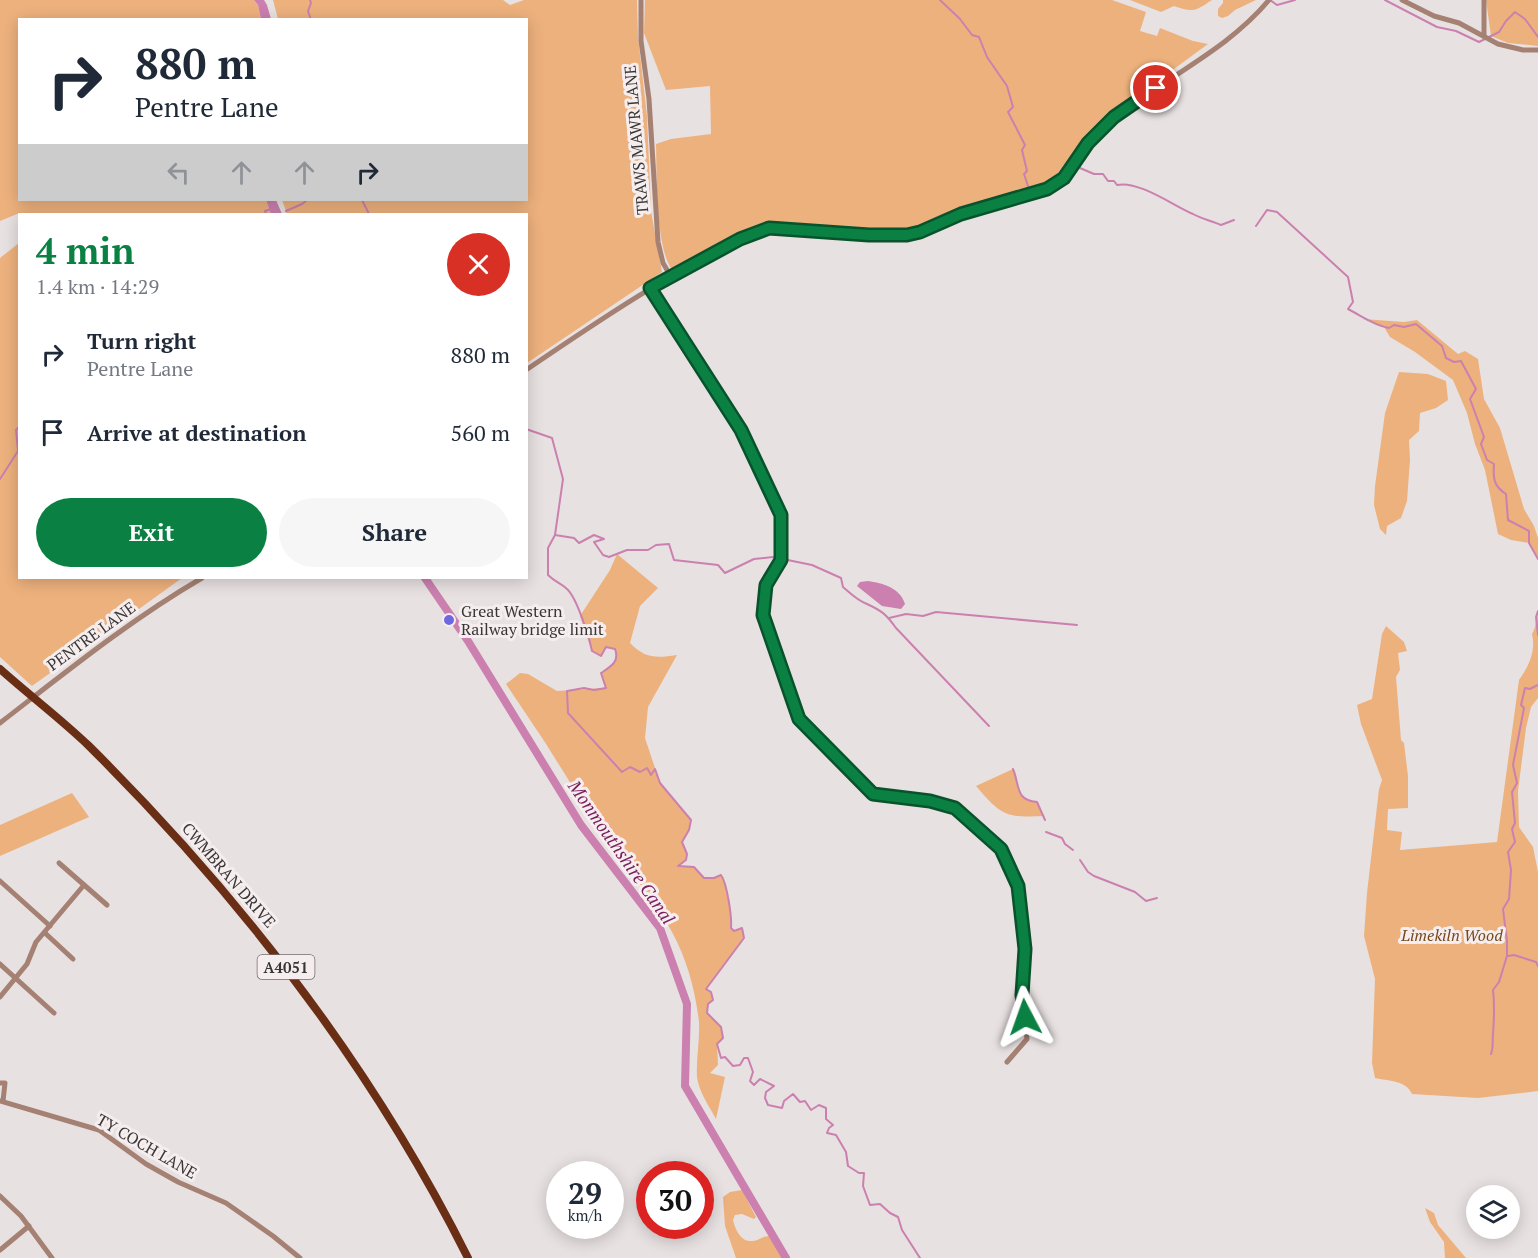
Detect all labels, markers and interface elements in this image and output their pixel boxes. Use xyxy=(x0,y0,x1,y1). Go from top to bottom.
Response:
text: 880 m xyxy=(135,35,256,91)
icon: right xyxy=(36,42,114,120)
pin xyxy=(1130,62,1181,113)
street label: TRAWS MAWR LANE xyxy=(619,64,653,216)
icon: arrive xyxy=(1139,71,1172,104)
text: Pentre Lane xyxy=(135,89,279,125)
icon: left xyxy=(162,156,195,189)
icon: ahead xyxy=(225,156,258,189)
icon: ahead xyxy=(288,156,321,189)
icon: right xyxy=(351,156,384,189)
text: 4 min xyxy=(36,227,134,274)
button: close xyxy=(447,233,510,296)
text: 1.4 km · 14:29 xyxy=(36,273,159,300)
text: Turn right xyxy=(87,326,196,355)
icon: right xyxy=(36,338,69,371)
text: 880 m xyxy=(450,340,510,369)
text: Pentre Lane xyxy=(87,355,193,382)
icon: arrive xyxy=(36,416,69,449)
text: Arrive at destination xyxy=(87,418,306,447)
text: 560 m xyxy=(450,418,510,447)
button: Exit xyxy=(36,498,267,567)
button: Share xyxy=(279,498,510,567)
street label: PENTRE LANE xyxy=(42,596,140,676)
place label: Great Western Railway bridge limit xyxy=(461,600,604,640)
marker: Great Western Railway bridge limit xyxy=(442,613,456,627)
water label: Monmouthshire Canal xyxy=(563,774,681,929)
street label: CWMBRAN DRIVE xyxy=(177,818,281,932)
park label: Limekiln Wood xyxy=(1400,924,1503,946)
road number: A4051 xyxy=(258,955,314,979)
position arrow xyxy=(993,985,1057,1049)
street label: TY COCH LANE xyxy=(93,1108,201,1184)
speed limit sign: 30 xyxy=(636,1161,714,1239)
text: 29 xyxy=(568,1173,602,1213)
map controls xyxy=(1466,1185,1520,1239)
button: layers xyxy=(1466,1185,1520,1239)
text: km/h xyxy=(568,1205,602,1225)

